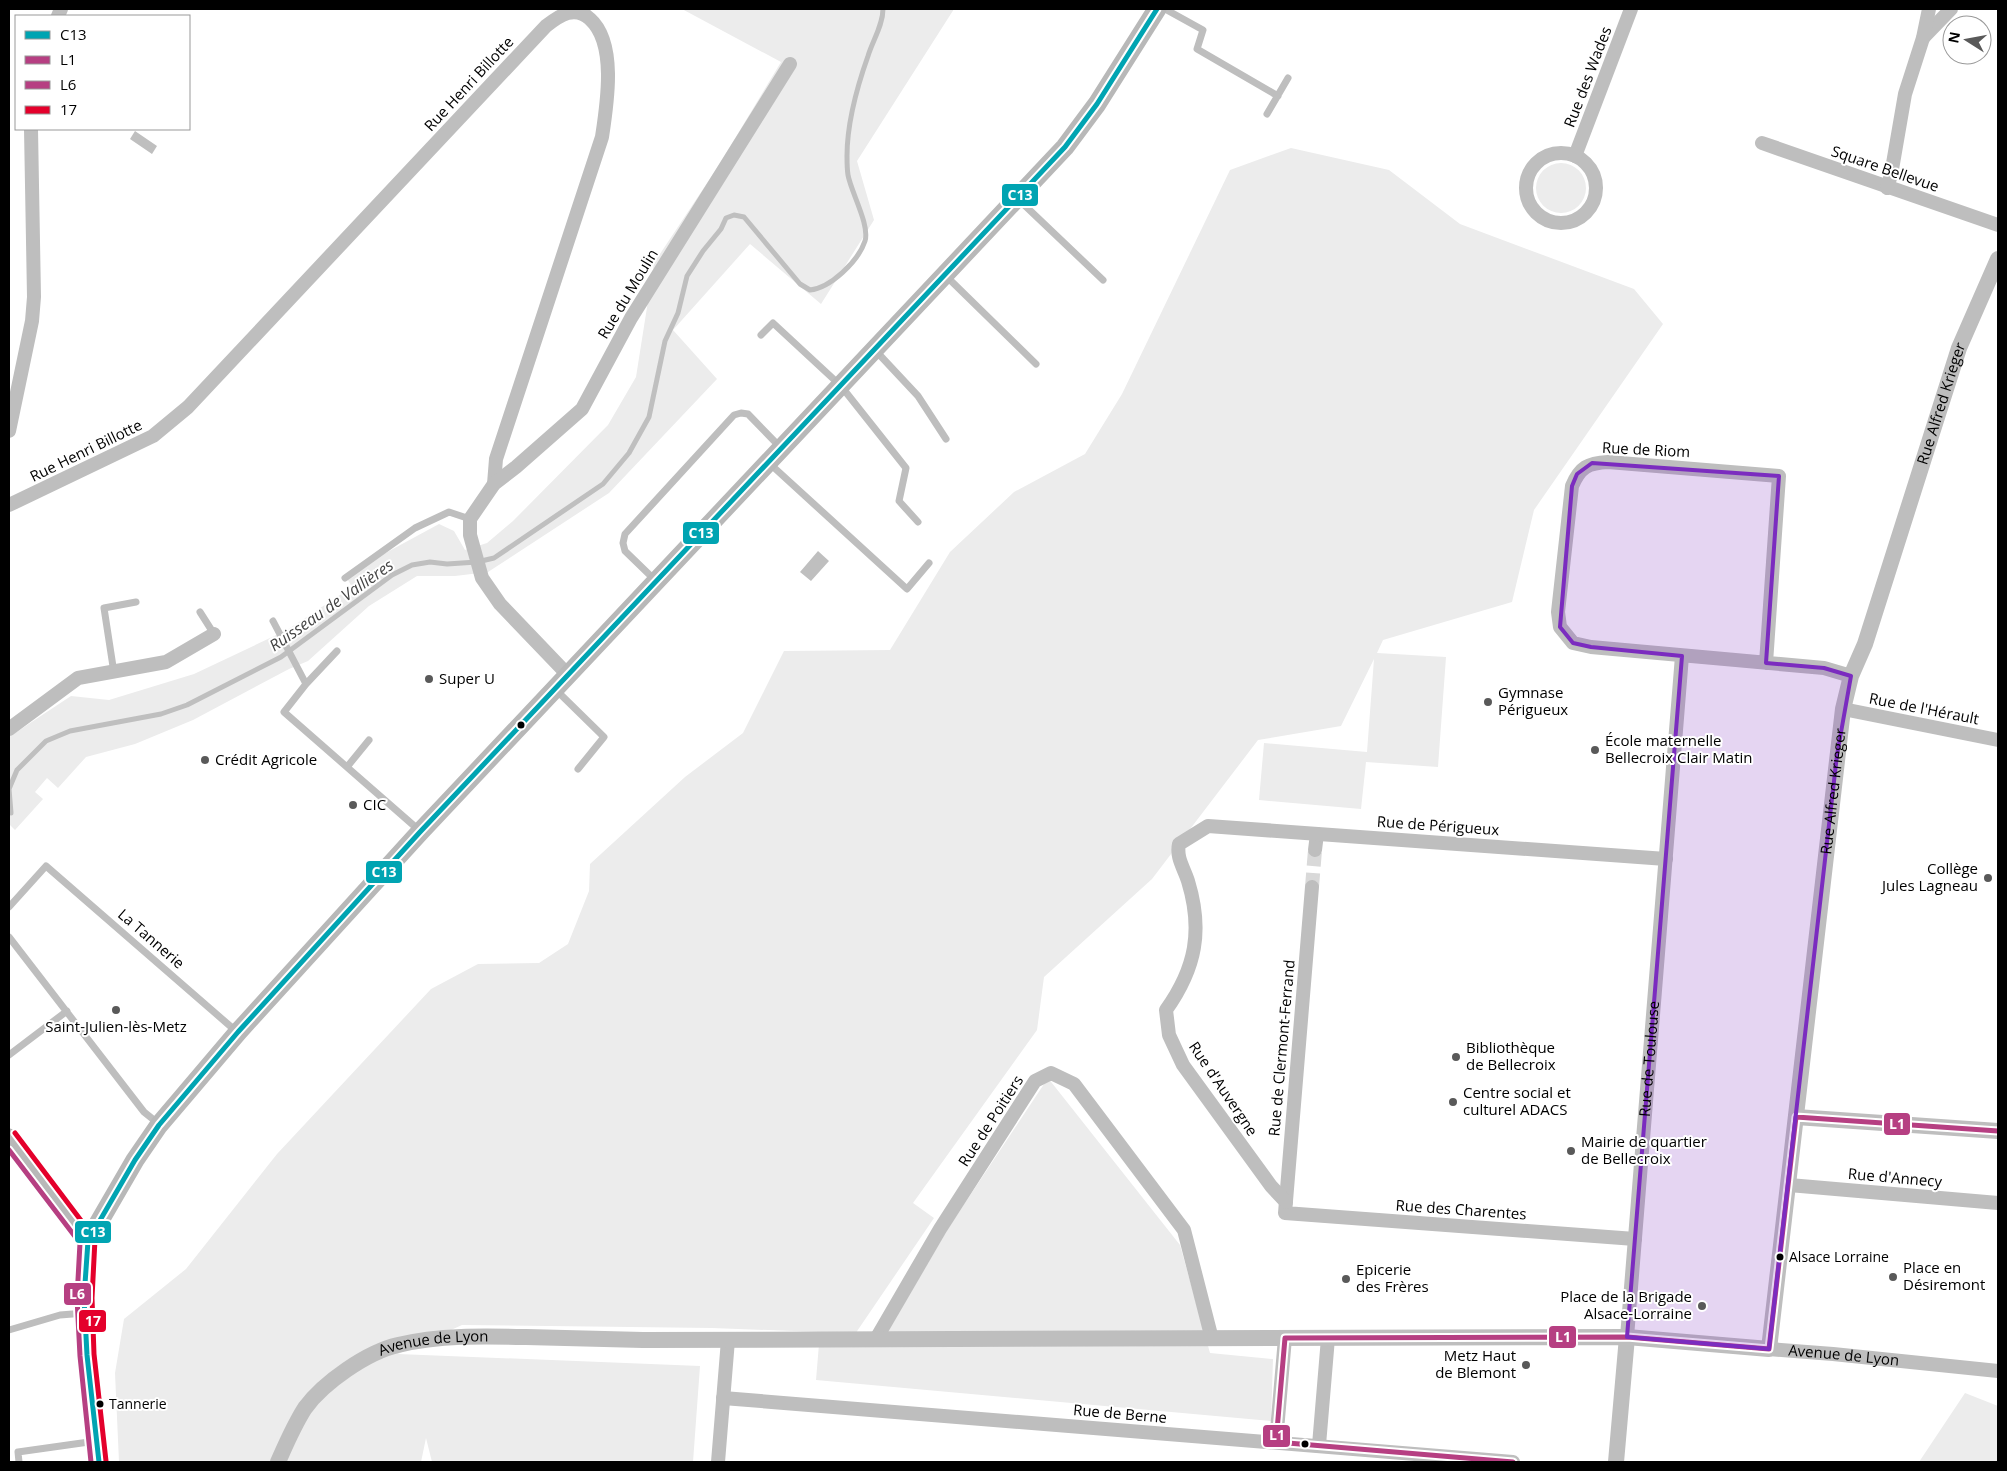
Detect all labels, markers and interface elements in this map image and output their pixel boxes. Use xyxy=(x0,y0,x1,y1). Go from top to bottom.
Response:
legend xyxy=(15,15,190,130)
north arrow xyxy=(1942,15,1992,65)
street label: Rue des Wades xyxy=(1559,23,1615,130)
text: C13 xyxy=(60,24,87,44)
text: N xyxy=(1943,30,1964,45)
street label: Rue Henri Billotte xyxy=(419,32,517,135)
text: L1 xyxy=(60,49,76,69)
text: L6 xyxy=(60,74,76,94)
text: 17 xyxy=(60,99,77,119)
street label: Square Bellevue xyxy=(1829,140,1942,196)
line badge: C13 xyxy=(1001,183,1039,207)
text: C13 xyxy=(1008,185,1032,204)
street label: Rue du Moulin xyxy=(592,245,662,342)
street label: Rue Alfred Krieger xyxy=(1912,339,1969,467)
street label: Rue Henri Billotte xyxy=(26,414,145,486)
street label: Rue de Riom xyxy=(1601,437,1691,461)
line badge: C13 xyxy=(682,521,720,545)
text: C13 xyxy=(689,523,713,542)
water label: Ruisseau de Vallières xyxy=(264,554,398,656)
place label: Super U xyxy=(439,668,495,688)
marker: Super U xyxy=(423,673,435,685)
place label: Gymnase Périgueux xyxy=(1498,682,1568,719)
street label: Rue de l'Hérault xyxy=(1867,688,1981,728)
marker: Gymnase Périgueux xyxy=(1482,696,1494,708)
unlabelled marker xyxy=(516,720,526,730)
street label: Rue Alfred Krieger xyxy=(1815,727,1850,856)
place label: École maternelle Bellecroix Clair Matin xyxy=(1605,730,1753,767)
marker: École maternelle Bellecroix Clair Matin xyxy=(1589,744,1601,756)
place label: Crédit Agricole xyxy=(215,749,317,769)
marker: Crédit Agricole xyxy=(199,754,211,766)
place label: CIC xyxy=(363,794,386,814)
marker: CIC xyxy=(347,799,359,811)
street label: Rue de Périgueux xyxy=(1376,811,1500,839)
place label: Collège Jules Lagneau xyxy=(1880,858,1978,895)
line badge: C13 xyxy=(365,860,403,884)
text: C13 xyxy=(372,862,396,881)
marker: Collège Jules Lagneau xyxy=(1982,872,1994,884)
street label: La Tannerie xyxy=(114,904,189,973)
street label: Rue de Clermont-Ferrand xyxy=(1263,959,1299,1137)
street label: Rue de Toulouse xyxy=(1634,1000,1663,1118)
marker: Saint-Julien-lès-Metz xyxy=(110,1004,122,1016)
place label: Saint-Julien-lès-Metz xyxy=(45,1016,187,1036)
street label: Rue d'Auvergne xyxy=(1185,1037,1263,1140)
place label: Bibliothèque de Bellecroix xyxy=(1466,1037,1556,1074)
marker: Bibliothèque de Bellecroix xyxy=(1450,1051,1462,1063)
street label: Rue de Poitiers xyxy=(953,1071,1027,1170)
place label: Centre social et culturel ADACS xyxy=(1463,1082,1571,1119)
marker: Centre social et culturel ADACS xyxy=(1447,1096,1459,1108)
line badge: L1 xyxy=(1883,1112,1911,1136)
text: L1 xyxy=(1889,1114,1905,1133)
place label: Mairie de quartier de Bellecroix xyxy=(1581,1131,1707,1168)
marker: Mairie de quartier de Bellecroix xyxy=(1565,1145,1577,1157)
street label: Rue d'Annecy xyxy=(1847,1163,1943,1191)
street label: Rue des Charentes xyxy=(1395,1194,1527,1224)
line badge: C13 xyxy=(74,1220,112,1244)
text: C13 xyxy=(81,1222,105,1241)
place label: Alsace Lorraine xyxy=(1789,1247,1889,1266)
marker: Alsace Lorraine xyxy=(1775,1252,1785,1262)
place label: Place en Désiremont xyxy=(1903,1257,1985,1294)
place label: Epicerie des Frères xyxy=(1356,1259,1429,1296)
marker: Place en Désiremont xyxy=(1887,1271,1899,1283)
marker: Epicerie des Frères xyxy=(1340,1273,1352,1285)
line badge: L6 xyxy=(63,1282,92,1306)
text: L6 xyxy=(69,1284,85,1303)
place label: Place de la Brigade Alsace-Lorraine xyxy=(1560,1286,1692,1323)
marker: Place de la Brigade Alsace-Lorraine xyxy=(1696,1300,1708,1312)
line badge: 17 xyxy=(78,1309,107,1333)
text: 17 xyxy=(85,1311,101,1330)
street label: Avenue de Lyon xyxy=(375,1325,489,1360)
line badge: L1 xyxy=(1548,1325,1577,1349)
text: L1 xyxy=(1555,1327,1571,1346)
street label: Avenue de Lyon xyxy=(1788,1340,1900,1370)
place label: Metz Haut de Blemont xyxy=(1435,1345,1516,1382)
marker: Metz Haut de Blemont xyxy=(1520,1359,1532,1371)
place label: Tannerie xyxy=(109,1394,167,1413)
marker: Tannerie xyxy=(95,1399,105,1409)
street label: Rue de Berne xyxy=(1072,1399,1168,1427)
line badge: L1 xyxy=(1262,1424,1291,1448)
text: L1 xyxy=(1269,1425,1285,1444)
unlabelled marker xyxy=(1300,1439,1310,1449)

